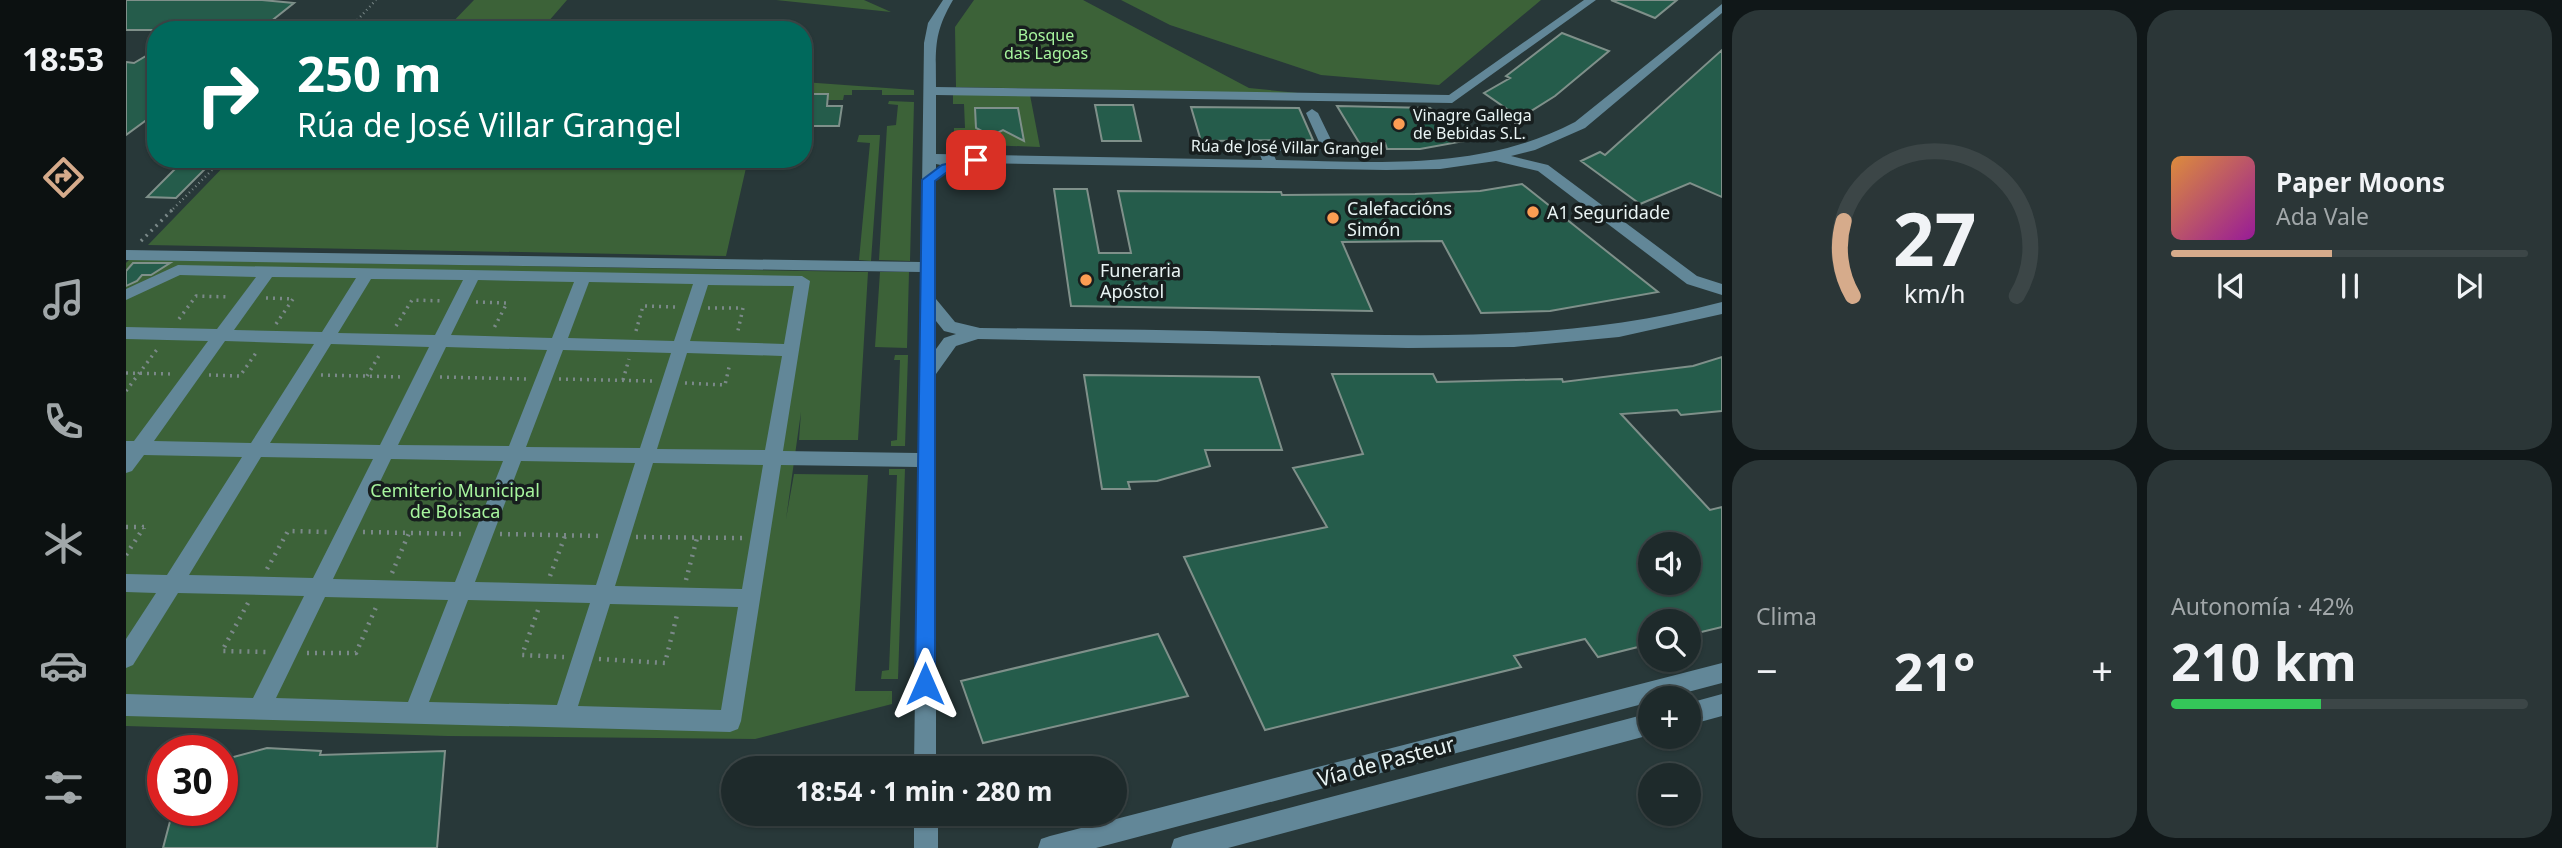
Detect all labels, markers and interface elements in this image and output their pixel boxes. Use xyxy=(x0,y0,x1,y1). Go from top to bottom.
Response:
park label: Bosque das Lagoas xyxy=(1004,24,1088,64)
text: 18:53 xyxy=(22,37,104,80)
text: 250 m xyxy=(297,40,442,106)
icon: right xyxy=(182,49,273,140)
text: Rúa de José Villar Grangel xyxy=(297,103,682,146)
place label: Vinagre Gallega de Bebidas S.L. xyxy=(1413,104,1532,144)
marker: Vinagre Gallega de Bebidas S.L. xyxy=(1391,116,1407,132)
pin xyxy=(946,130,1006,190)
street label: Rúa de José Villar Grangel xyxy=(1191,134,1383,160)
icon: arrive xyxy=(957,141,995,179)
icon: directions xyxy=(39,153,88,202)
text: Paper Moons xyxy=(2276,164,2445,200)
text: 27 xyxy=(1893,189,1976,288)
place label: Calefaccións Simón xyxy=(1347,196,1452,241)
place label: A1 Seguridade xyxy=(1547,200,1670,224)
text: Ada Vale xyxy=(2276,200,2369,232)
marker: A1 Seguridade xyxy=(1525,204,1541,220)
marker: Calefaccións Simón xyxy=(1325,210,1341,226)
place label: Funeraria Apóstol xyxy=(1100,258,1181,303)
icon: previous xyxy=(2212,267,2250,305)
icon: pause xyxy=(2331,267,2369,305)
icon: next xyxy=(2450,267,2488,305)
marker: Funeraria Apóstol xyxy=(1078,272,1094,288)
icon: music xyxy=(39,275,88,324)
text: km/h xyxy=(1904,276,1965,310)
icon: phone xyxy=(39,397,88,446)
park label: Cemiterio Municipal de Boisaca xyxy=(370,478,540,523)
icon: climate xyxy=(39,519,88,568)
map controls xyxy=(1638,532,1701,826)
button: sound xyxy=(1638,532,1701,595)
text: Autonomía · 42% xyxy=(2171,590,2354,622)
text: Clima xyxy=(1756,600,1817,632)
button: search xyxy=(1638,609,1701,672)
text: 210 km xyxy=(2171,625,2357,696)
text: 21° xyxy=(1894,635,1975,706)
icon: car xyxy=(39,641,88,690)
text: − xyxy=(1756,644,1778,696)
text: + xyxy=(2091,644,2113,696)
position arrow xyxy=(888,647,962,721)
button: + xyxy=(1638,686,1701,749)
street label: Vía de Pasteur xyxy=(1314,729,1458,793)
speed limit sign: 30 xyxy=(147,735,238,826)
icon: filters xyxy=(39,763,88,812)
button: − xyxy=(1638,763,1701,826)
text: 18:54 · 1 min · 280 m xyxy=(796,773,1052,809)

